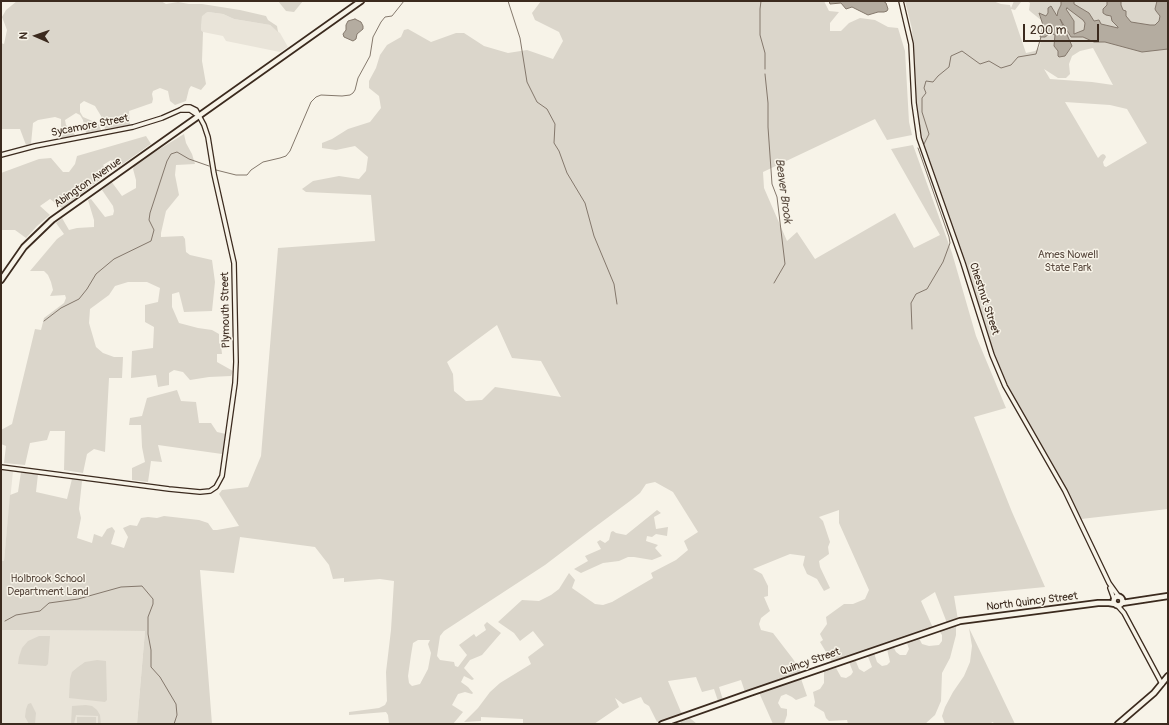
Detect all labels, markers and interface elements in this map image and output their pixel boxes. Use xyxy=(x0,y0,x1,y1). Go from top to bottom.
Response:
north arrow xyxy=(16,16,56,56)
scale bar xyxy=(1025,16,1101,42)
text: 200 m xyxy=(1030,23,1066,38)
text: N xyxy=(17,32,30,40)
street label: Sycamore Street xyxy=(50,112,130,140)
street label: Abington Avenue xyxy=(52,155,124,211)
water label: Beaver Brook xyxy=(771,158,795,224)
park label: Ames Nowell State Park xyxy=(1038,248,1098,274)
street label: Chestnut Street xyxy=(966,261,1002,337)
street label: Plymouth Street xyxy=(219,272,233,348)
park label: Holbrook School Department Land xyxy=(7,572,89,598)
street label: North Quincy Street xyxy=(985,590,1079,614)
street label: Quincy Street xyxy=(778,646,842,678)

